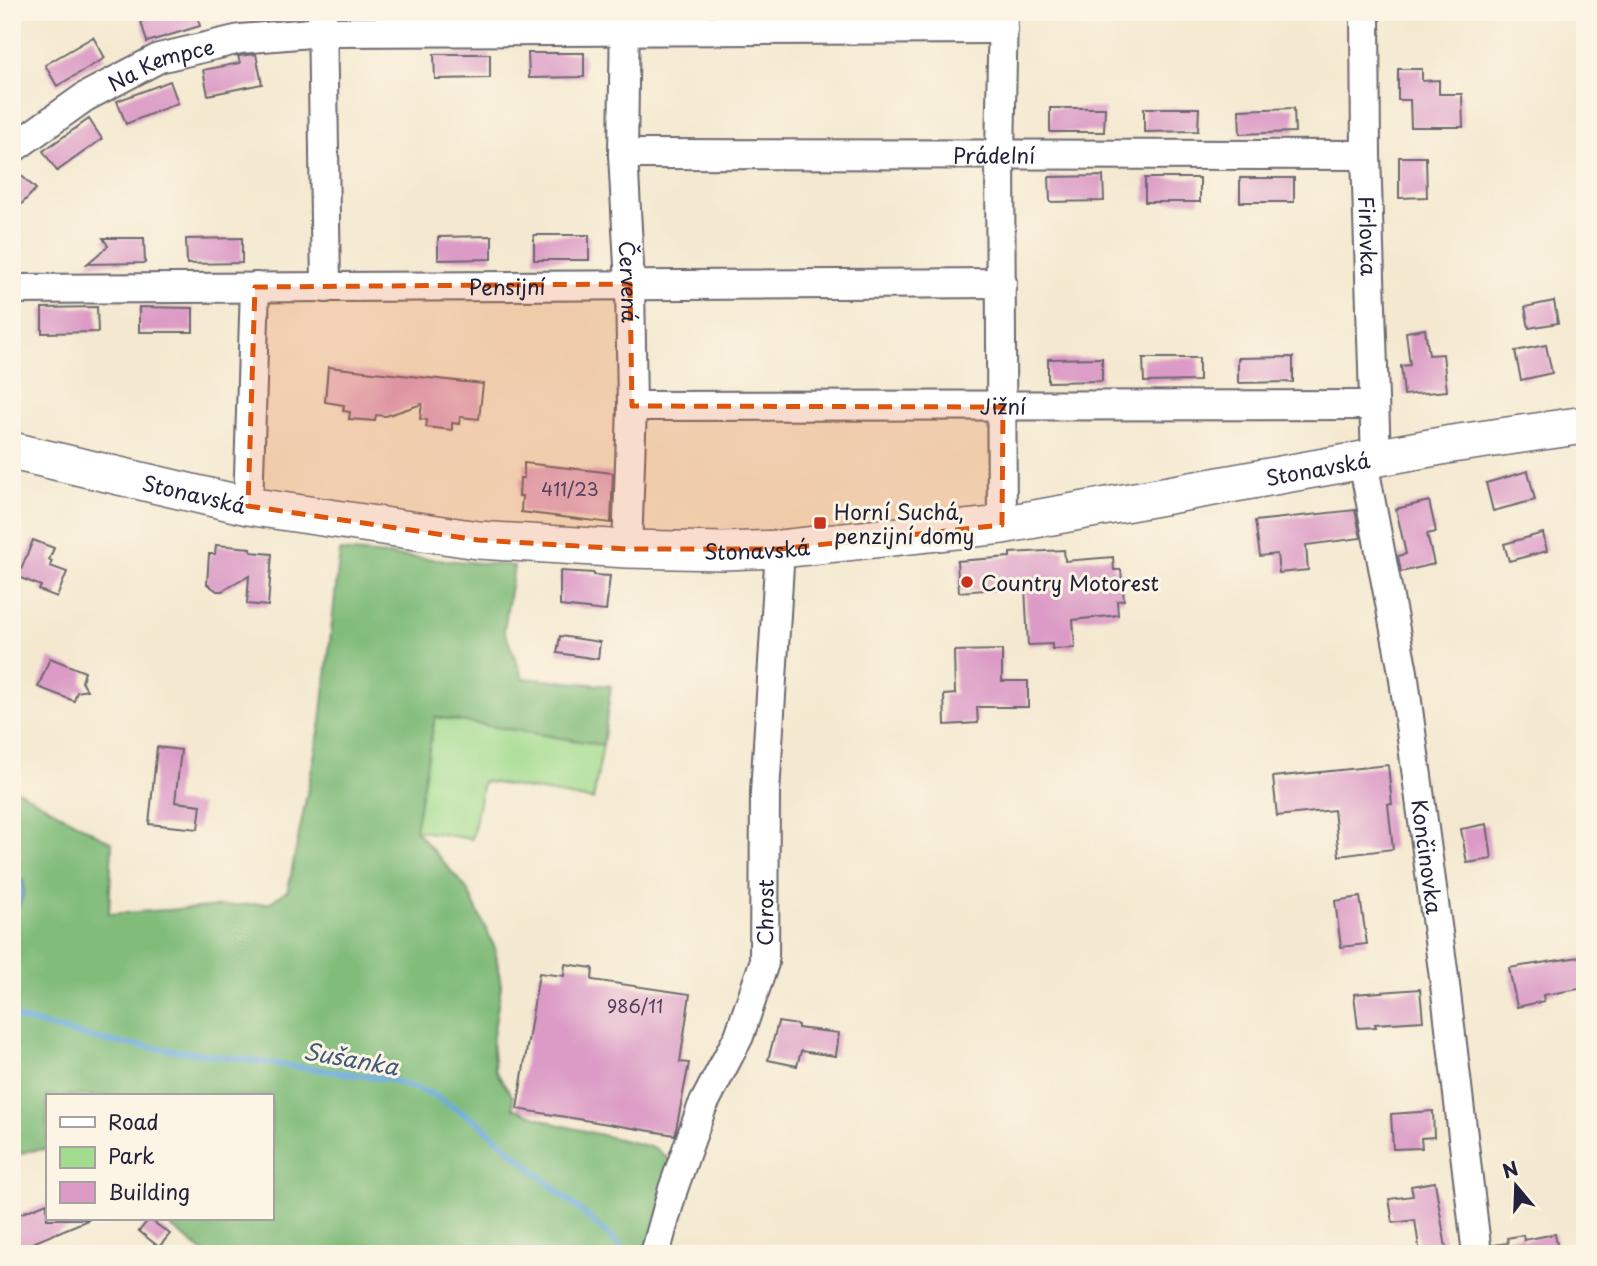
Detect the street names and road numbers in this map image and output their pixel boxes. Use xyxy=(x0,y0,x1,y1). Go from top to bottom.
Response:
street label: Na Kempce xyxy=(101,30,217,99)
street label: Prádelní xyxy=(953,138,1035,171)
street label: Firlovka xyxy=(1351,195,1386,277)
street label: Červená xyxy=(612,240,647,323)
street label: Pensijní xyxy=(468,270,546,302)
street label: Jižní xyxy=(980,389,1026,422)
street label: Stonavská xyxy=(1263,443,1372,493)
street label: Stonavská xyxy=(139,466,249,521)
street label: Stonavská xyxy=(704,530,811,567)
street label: Končinovka xyxy=(1404,797,1451,917)
street label: Chrost xyxy=(748,879,780,946)

